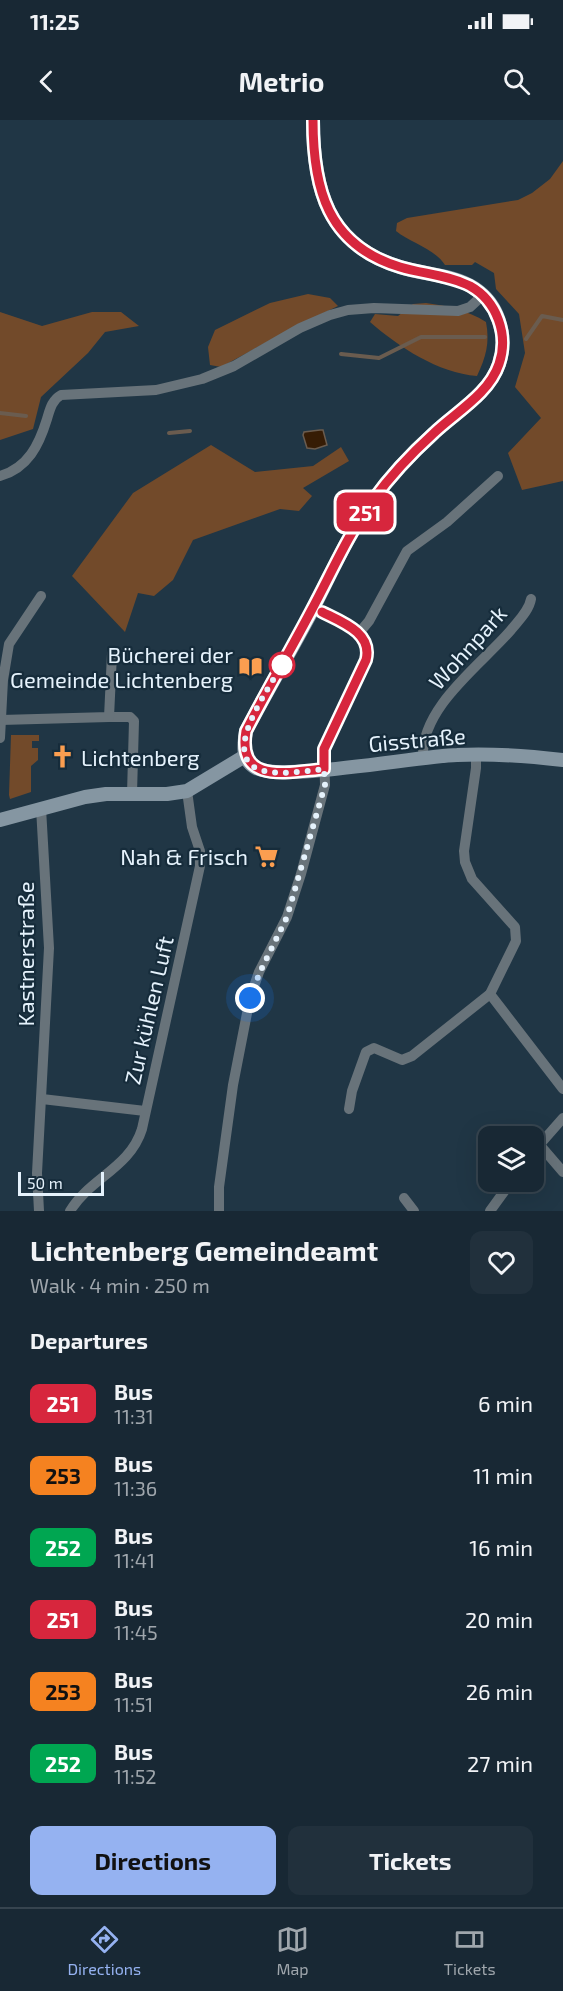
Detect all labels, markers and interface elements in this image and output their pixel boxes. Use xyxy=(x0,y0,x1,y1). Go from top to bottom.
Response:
text: 11:25 xyxy=(30,8,80,34)
icon: back xyxy=(30,65,63,98)
text: Metrio xyxy=(239,65,324,97)
icon: search xyxy=(500,65,533,98)
line badge: 251 xyxy=(330,492,400,532)
text: 251 xyxy=(349,500,381,525)
street label: Wohnpark xyxy=(423,600,511,694)
place label: Bücherei der Gemeinde Lichtenberg xyxy=(10,641,233,692)
unlabelled marker xyxy=(269,652,295,678)
library icon: Bücherei der Gemeinde Lichtenberg xyxy=(238,654,264,680)
street label: Gisstraße xyxy=(367,722,467,756)
church icon: Lichtenberg xyxy=(50,744,76,770)
place label: Lichtenberg xyxy=(81,744,200,770)
place label: Nah & Frisch xyxy=(120,843,248,869)
supermarket icon: Nah & Frisch xyxy=(253,843,279,869)
street label: Kastnerstraße xyxy=(12,881,38,1027)
street label: Zur kühlen Luft xyxy=(118,933,178,1087)
your location xyxy=(235,983,265,1013)
map controls xyxy=(478,1126,544,1192)
button: layers xyxy=(478,1126,544,1192)
scale bar xyxy=(18,1169,104,1196)
text: 50 m xyxy=(27,1173,63,1192)
button: heart xyxy=(470,1231,533,1294)
text: Lichtenberg Gemeindeamt xyxy=(30,1233,378,1267)
text: Walk · 4 min · 250 m xyxy=(30,1273,210,1297)
text: Departures xyxy=(30,1327,148,1353)
text: Bus xyxy=(114,1378,153,1404)
text: 6 min xyxy=(478,1390,533,1416)
text: 251 xyxy=(47,1391,79,1416)
text: 11:31 xyxy=(114,1404,154,1428)
text: Bus xyxy=(114,1450,153,1476)
text: 11 min xyxy=(473,1462,533,1488)
text: 253 xyxy=(45,1463,81,1488)
text: 11:36 xyxy=(114,1476,157,1500)
text: Bus xyxy=(114,1522,153,1548)
text: 16 min xyxy=(469,1534,533,1560)
text: 252 xyxy=(45,1535,81,1560)
text: 11:41 xyxy=(114,1548,155,1572)
text: Bus xyxy=(114,1594,153,1620)
text: 20 min xyxy=(465,1606,533,1632)
text: 251 xyxy=(47,1607,79,1632)
text: 11:45 xyxy=(114,1620,158,1644)
text: Bus xyxy=(114,1666,153,1692)
text: 26 min xyxy=(466,1678,533,1704)
text: 253 xyxy=(45,1679,81,1704)
text: 11:51 xyxy=(114,1692,153,1716)
text: Bus xyxy=(114,1738,153,1764)
text: 27 min xyxy=(467,1750,533,1776)
text: 252 xyxy=(45,1751,81,1776)
text: 11:52 xyxy=(114,1764,157,1788)
button: Directions xyxy=(30,1826,276,1895)
button: Tickets xyxy=(288,1826,533,1895)
tab: Directions xyxy=(67,1923,141,1978)
tab: Map xyxy=(276,1923,309,1978)
tab: Tickets xyxy=(444,1923,496,1978)

